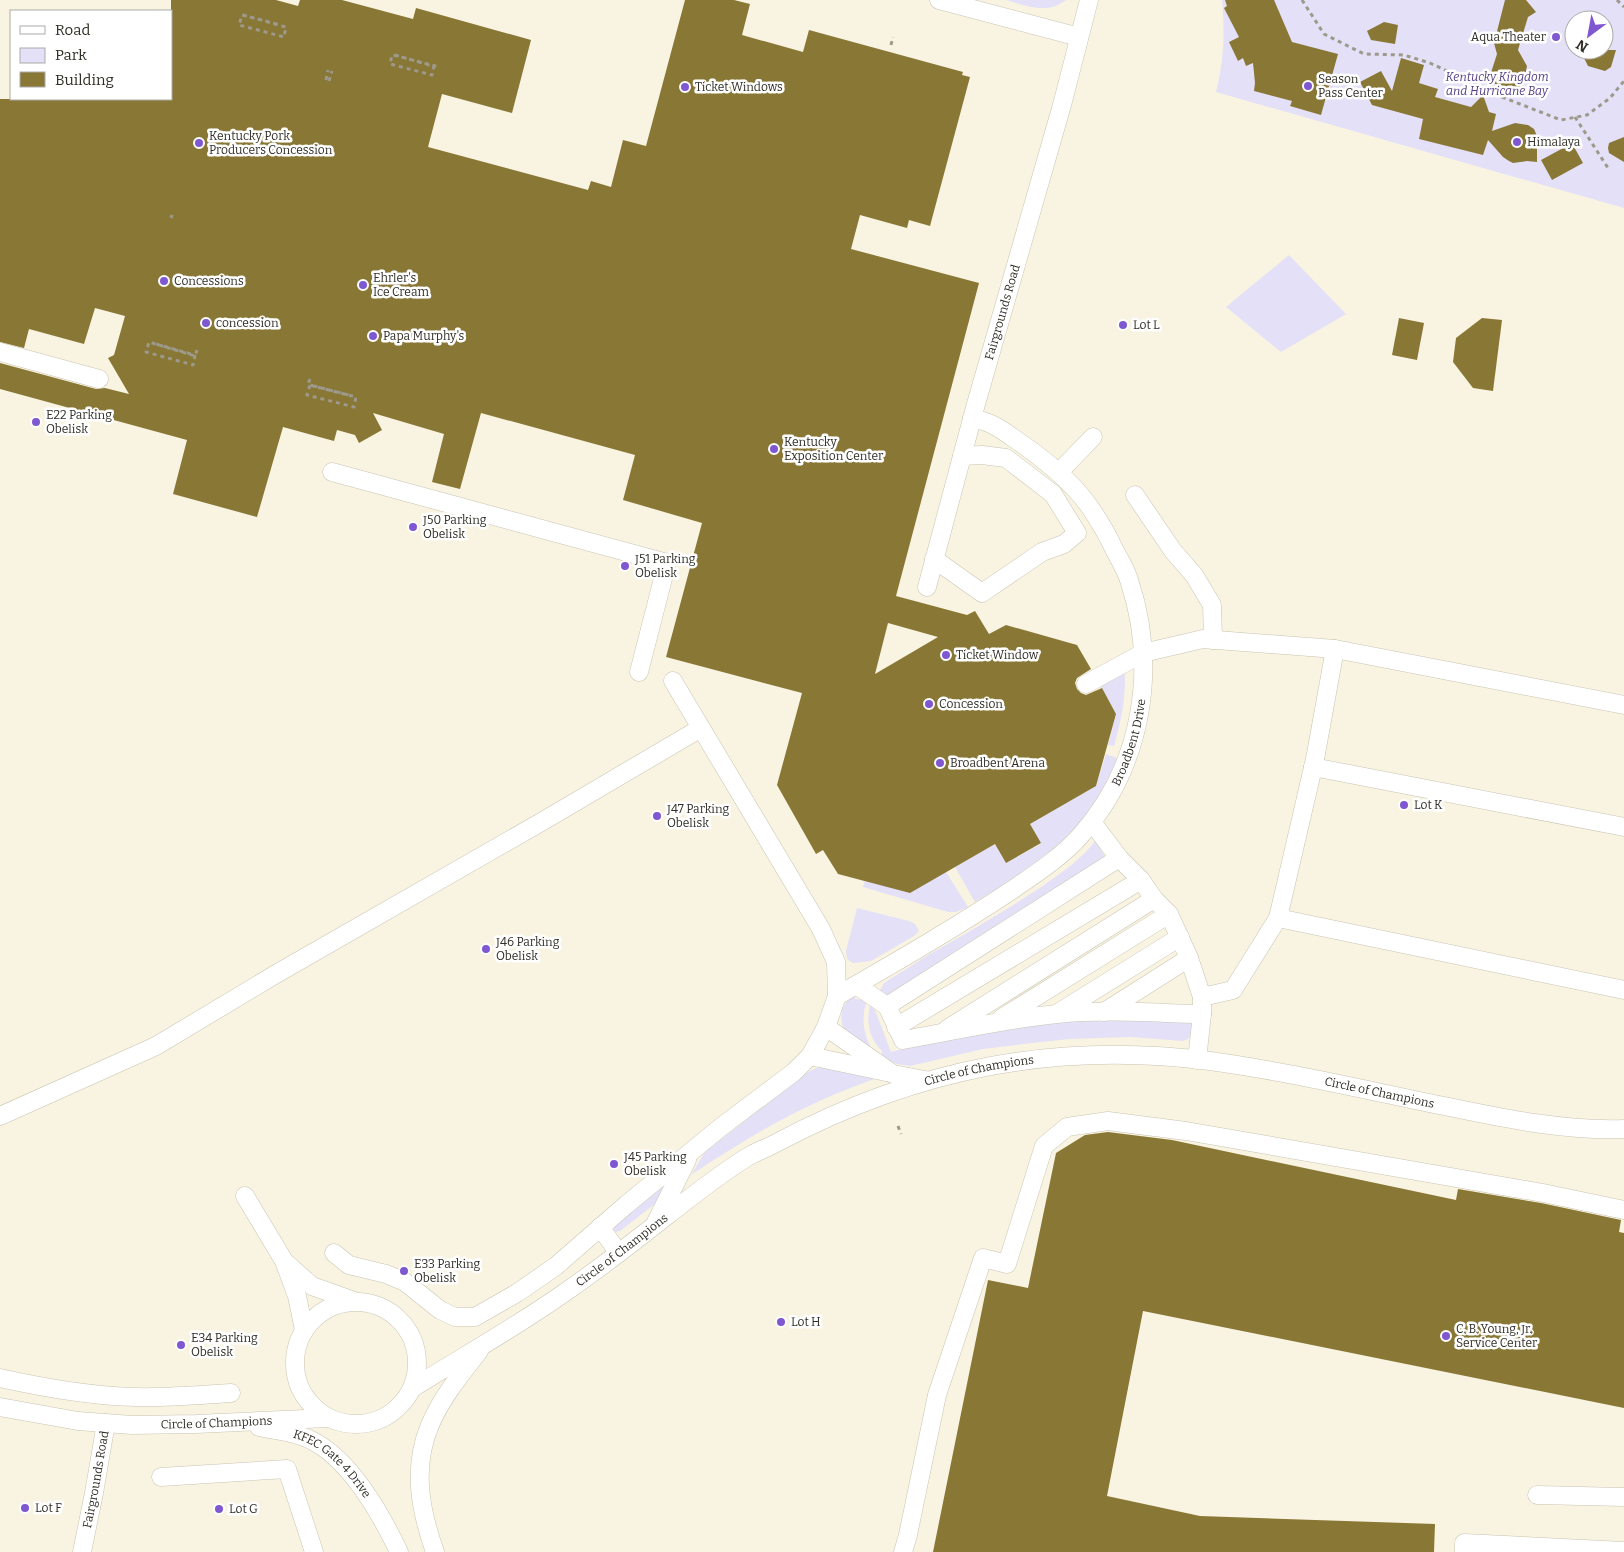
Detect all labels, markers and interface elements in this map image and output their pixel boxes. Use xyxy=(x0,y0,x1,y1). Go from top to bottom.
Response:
legend xyxy=(10,10,172,100)
north arrow xyxy=(1564,10,1614,60)
text: Road xyxy=(55,21,90,39)
place label: Aqua Theater xyxy=(1471,30,1547,44)
marker: Aqua Theater xyxy=(1550,31,1562,43)
text: N xyxy=(1573,35,1591,56)
text: Park xyxy=(55,46,87,64)
park label: Kentucky Kingdom and Hurricane Bay xyxy=(1445,70,1549,98)
text: Building xyxy=(55,71,114,89)
place label: Season Pass Center xyxy=(1318,72,1384,100)
place label: Ticket Windows xyxy=(695,80,783,94)
marker: Season Pass Center xyxy=(1302,80,1314,92)
marker: Ticket Windows xyxy=(679,81,691,93)
place label: Kentucky Pork Producers Concession xyxy=(209,129,333,157)
place label: Himalaya xyxy=(1527,135,1581,149)
marker: Himalaya xyxy=(1511,136,1523,148)
marker: Kentucky Pork Producers Concession xyxy=(193,137,205,149)
street label: Fairgrounds Road xyxy=(982,263,1023,362)
place label: Ehrler's Ice Cream xyxy=(373,271,429,299)
place label: Concessions xyxy=(174,274,244,288)
marker: Concessions xyxy=(158,275,170,287)
marker: Ehrler's Ice Cream xyxy=(357,279,369,291)
place label: concession xyxy=(216,316,279,330)
marker: concession xyxy=(200,317,212,329)
place label: Lot L xyxy=(1133,318,1160,332)
marker: Lot L xyxy=(1117,319,1129,331)
place label: Papa Murphy's xyxy=(383,329,465,343)
marker: Papa Murphy's xyxy=(367,330,379,342)
place label: E22 Parking Obelisk xyxy=(46,408,112,436)
marker: E22 Parking Obelisk xyxy=(30,416,42,428)
place label: Kentucky Exposition Center xyxy=(784,435,884,463)
marker: Kentucky Exposition Center xyxy=(768,443,780,455)
place label: J50 Parking Obelisk xyxy=(422,513,487,541)
marker: J50 Parking Obelisk xyxy=(407,521,419,533)
place label: J51 Parking Obelisk xyxy=(634,552,696,580)
marker: J51 Parking Obelisk xyxy=(619,560,631,572)
place label: Ticket Window xyxy=(956,648,1039,662)
marker: Ticket Window xyxy=(940,649,952,661)
place label: Concession xyxy=(939,697,1003,711)
marker: Concession xyxy=(923,698,935,710)
street label: Broadbent Drive xyxy=(1109,698,1148,788)
place label: Broadbent Arena xyxy=(950,756,1045,770)
marker: Broadbent Arena xyxy=(934,757,946,769)
place label: Lot K xyxy=(1414,798,1443,812)
marker: Lot K xyxy=(1398,799,1410,811)
place label: J47 Parking Obelisk xyxy=(666,802,730,830)
marker: J47 Parking Obelisk xyxy=(651,810,663,822)
place label: J46 Parking Obelisk xyxy=(495,935,560,963)
marker: J46 Parking Obelisk xyxy=(480,943,492,955)
street label: Circle of Champions xyxy=(923,1052,1035,1089)
street label: Circle of Champions xyxy=(1323,1074,1436,1111)
place label: J45 Parking Obelisk xyxy=(623,1150,687,1178)
marker: J45 Parking Obelisk xyxy=(608,1158,620,1170)
street label: Circle of Champions xyxy=(573,1211,671,1289)
place label: E33 Parking Obelisk xyxy=(414,1257,481,1285)
marker: E33 Parking Obelisk xyxy=(398,1265,410,1277)
place label: Lot H xyxy=(791,1315,821,1329)
marker: Lot H xyxy=(775,1316,787,1328)
place label: C. B. Young, Jr. Service Center xyxy=(1456,1322,1538,1350)
marker: C. B. Young, Jr. Service Center xyxy=(1440,1330,1452,1342)
place label: E34 Parking Obelisk xyxy=(191,1331,258,1359)
marker: E34 Parking Obelisk xyxy=(175,1339,187,1351)
street label: Circle of Champions xyxy=(161,1414,273,1432)
street label: KFEC Gate 4 Drive xyxy=(292,1427,374,1500)
street label: Fairgrounds Road xyxy=(80,1430,112,1529)
place label: Lot F xyxy=(35,1501,62,1515)
marker: Lot F xyxy=(19,1502,31,1514)
place label: Lot G xyxy=(229,1502,258,1516)
marker: Lot G xyxy=(213,1503,225,1515)

